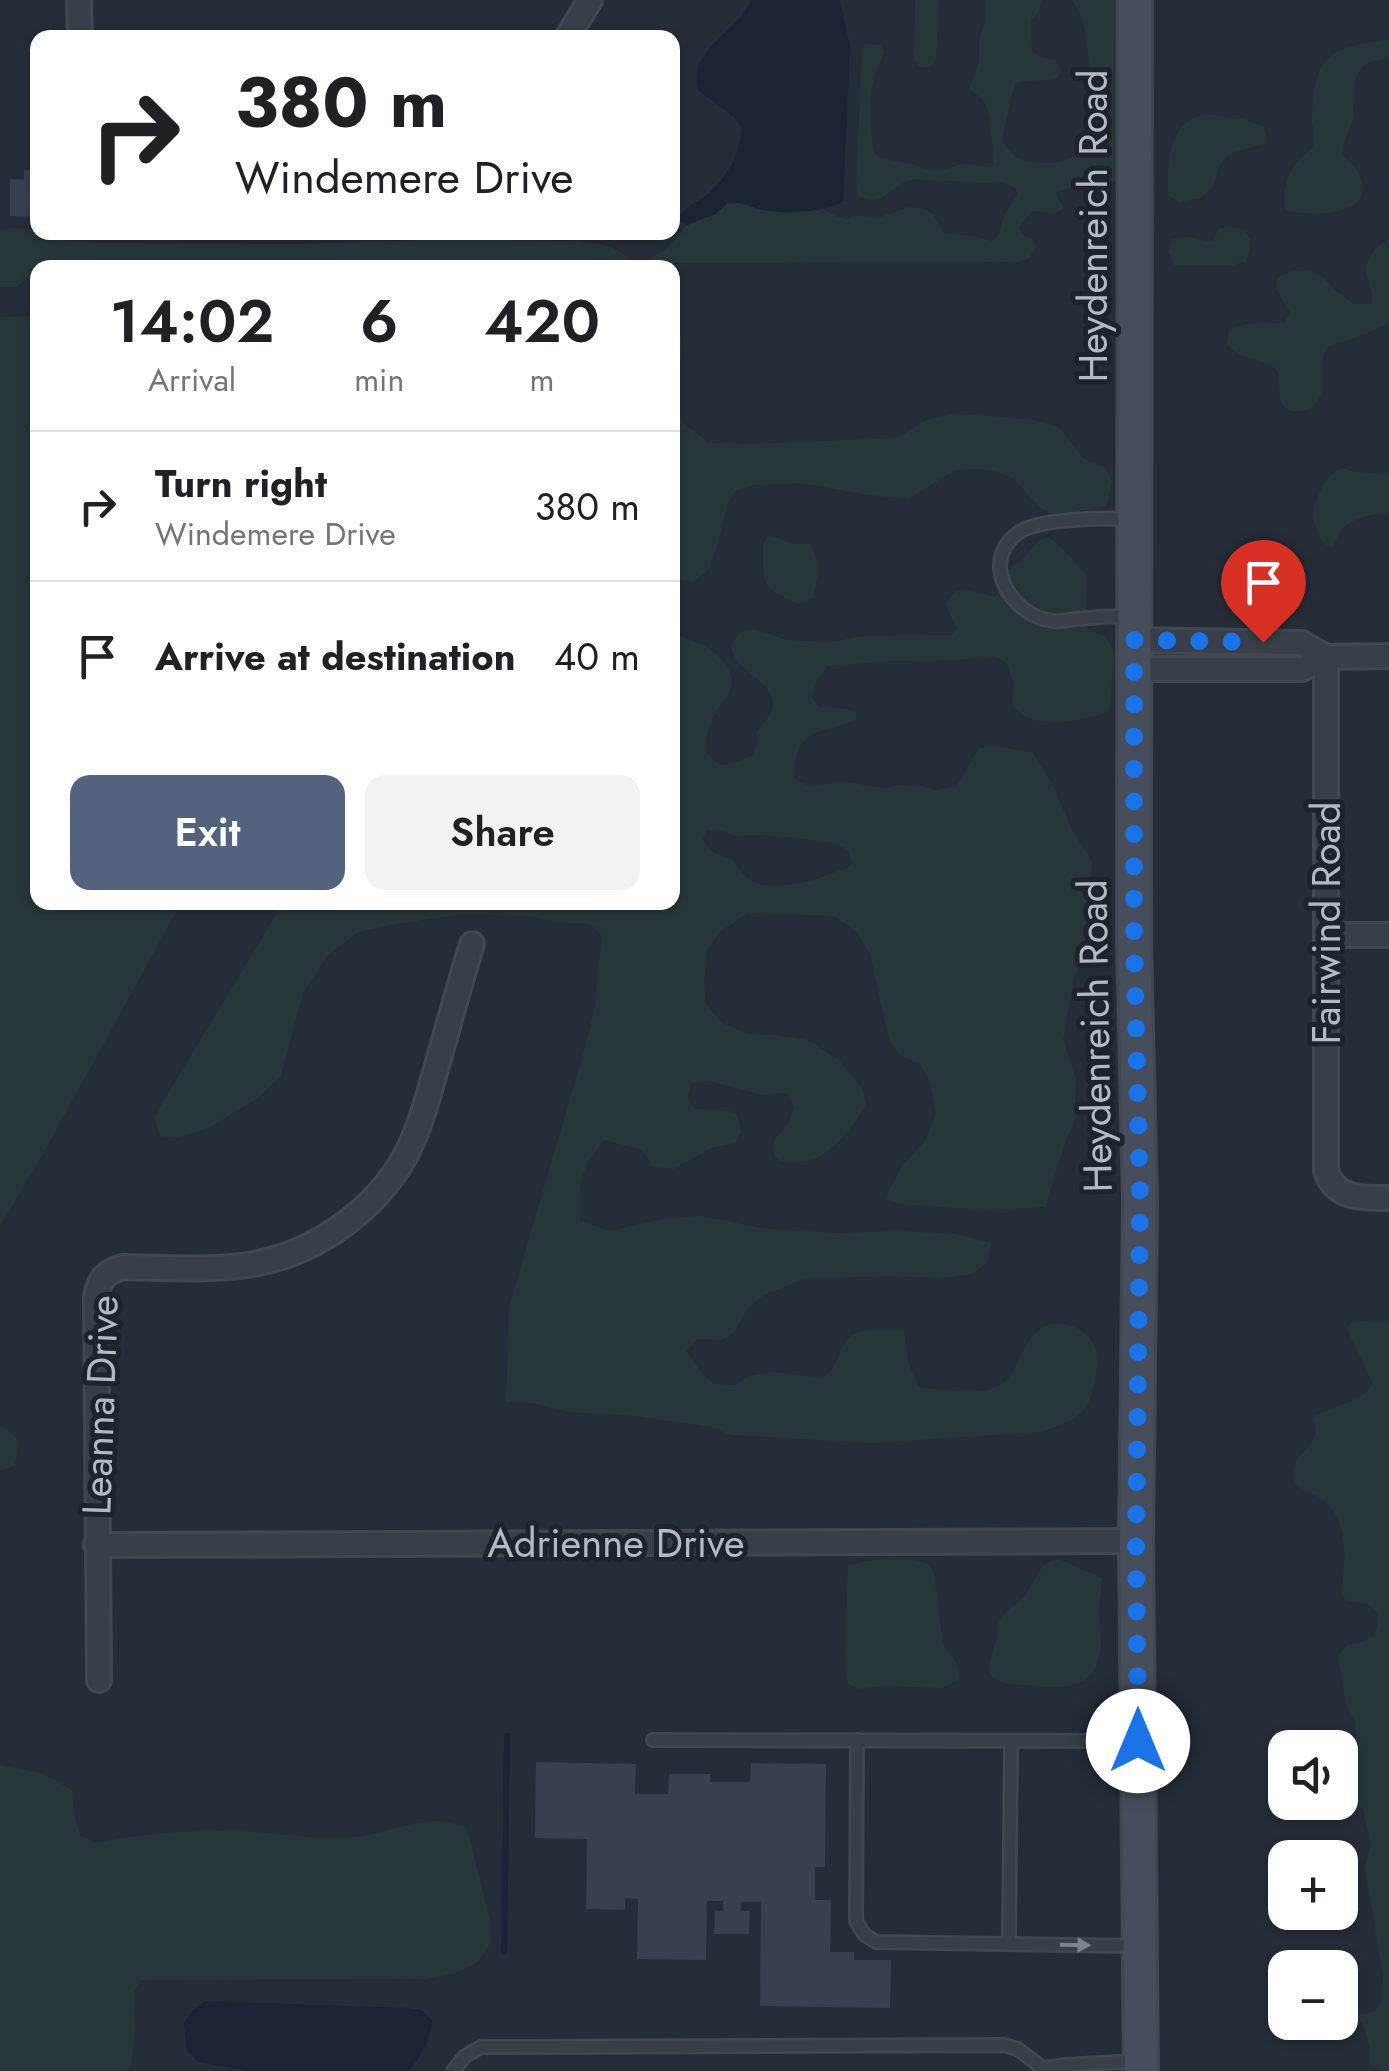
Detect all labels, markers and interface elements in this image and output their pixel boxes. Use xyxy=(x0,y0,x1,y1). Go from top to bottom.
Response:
text: 380 m xyxy=(235,52,447,153)
street label: Heydenreich Road xyxy=(1064,69,1122,383)
icon: right xyxy=(70,70,200,200)
text: Windemere Drive xyxy=(235,145,573,210)
text: 14:02 xyxy=(110,278,274,365)
text: 6 xyxy=(360,278,398,365)
text: 420 xyxy=(484,278,600,365)
text: Arrival xyxy=(148,357,236,403)
text: min xyxy=(354,357,404,403)
text: m xyxy=(530,357,555,403)
text: Turn right xyxy=(155,456,327,511)
icon: right xyxy=(70,479,125,534)
text: 380 m xyxy=(535,479,640,534)
text: Windemere Drive xyxy=(155,511,396,557)
pin xyxy=(1221,540,1306,643)
icon: arrive xyxy=(1236,555,1291,610)
icon: arrive xyxy=(70,629,125,684)
text: Arrive at destination xyxy=(155,629,516,684)
text: 40 m xyxy=(554,629,640,684)
button: Exit xyxy=(70,775,345,890)
button: Share xyxy=(365,775,640,890)
street label: Fairwind Road xyxy=(1297,801,1355,1045)
street label: Heydenreich Road xyxy=(1063,879,1127,1193)
street label: Leanna Drive xyxy=(67,1294,133,1516)
street label: Adrienne Drive xyxy=(487,1514,745,1572)
position arrow xyxy=(1086,1689,1190,1793)
map controls xyxy=(1268,1730,1358,2040)
button: sound xyxy=(1268,1730,1358,1820)
button: + xyxy=(1268,1840,1358,1930)
one-way arrow xyxy=(1059,1937,1091,1953)
button: − xyxy=(1268,1950,1358,2040)

